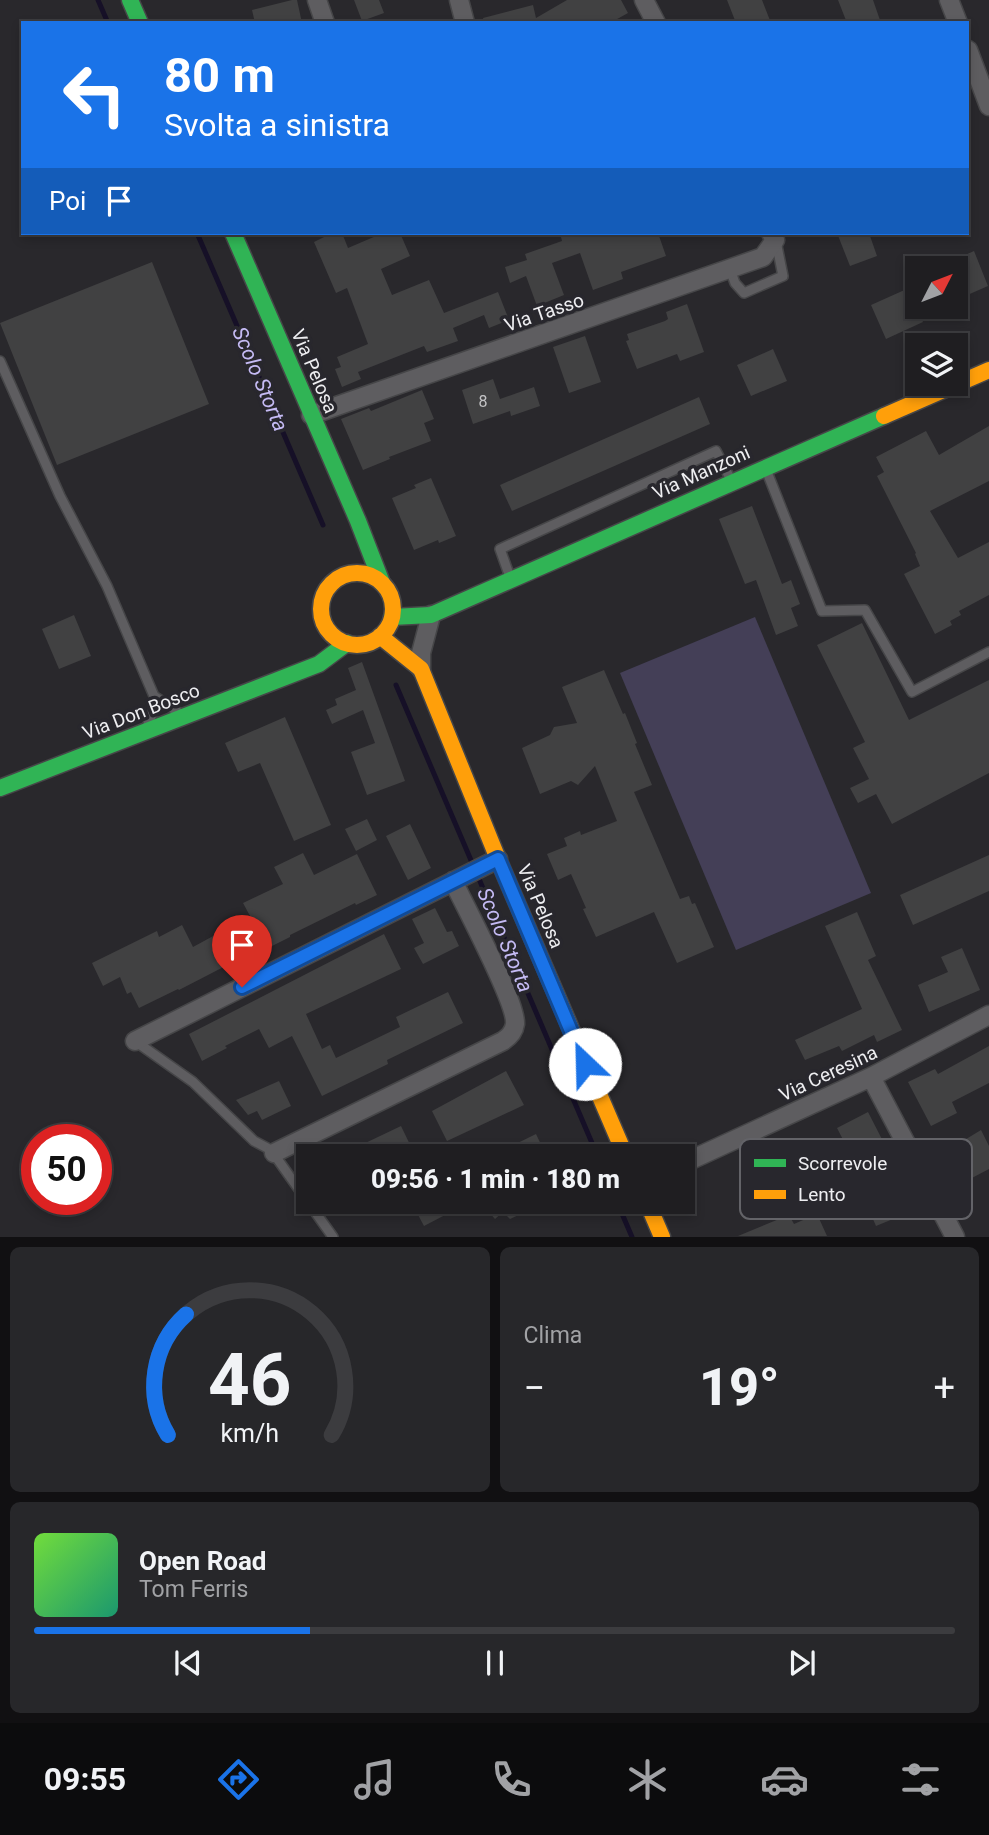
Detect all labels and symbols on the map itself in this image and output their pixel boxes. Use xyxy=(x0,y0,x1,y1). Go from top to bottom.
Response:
north arrow xyxy=(905,256,968,318)
street label: Via Tasso xyxy=(501,288,587,337)
water label: Scolo Storta xyxy=(227,323,293,435)
street label: Via Pelosa xyxy=(287,326,343,417)
house number: 8 xyxy=(479,392,488,411)
street label: Via Manzoni xyxy=(649,441,754,504)
street label: Via Don Bosco xyxy=(79,679,203,744)
street label: Via Pelosa xyxy=(513,861,569,952)
water label: Scolo Storta xyxy=(472,884,538,996)
pin xyxy=(212,915,272,987)
position arrow xyxy=(548,1027,622,1101)
street label: Via Ceresina xyxy=(775,1041,881,1106)
speed limit sign: 50 xyxy=(21,1124,112,1215)
legend xyxy=(740,1139,972,1219)
text: Scorrevole xyxy=(798,1152,887,1175)
text: Lento xyxy=(798,1183,846,1206)

